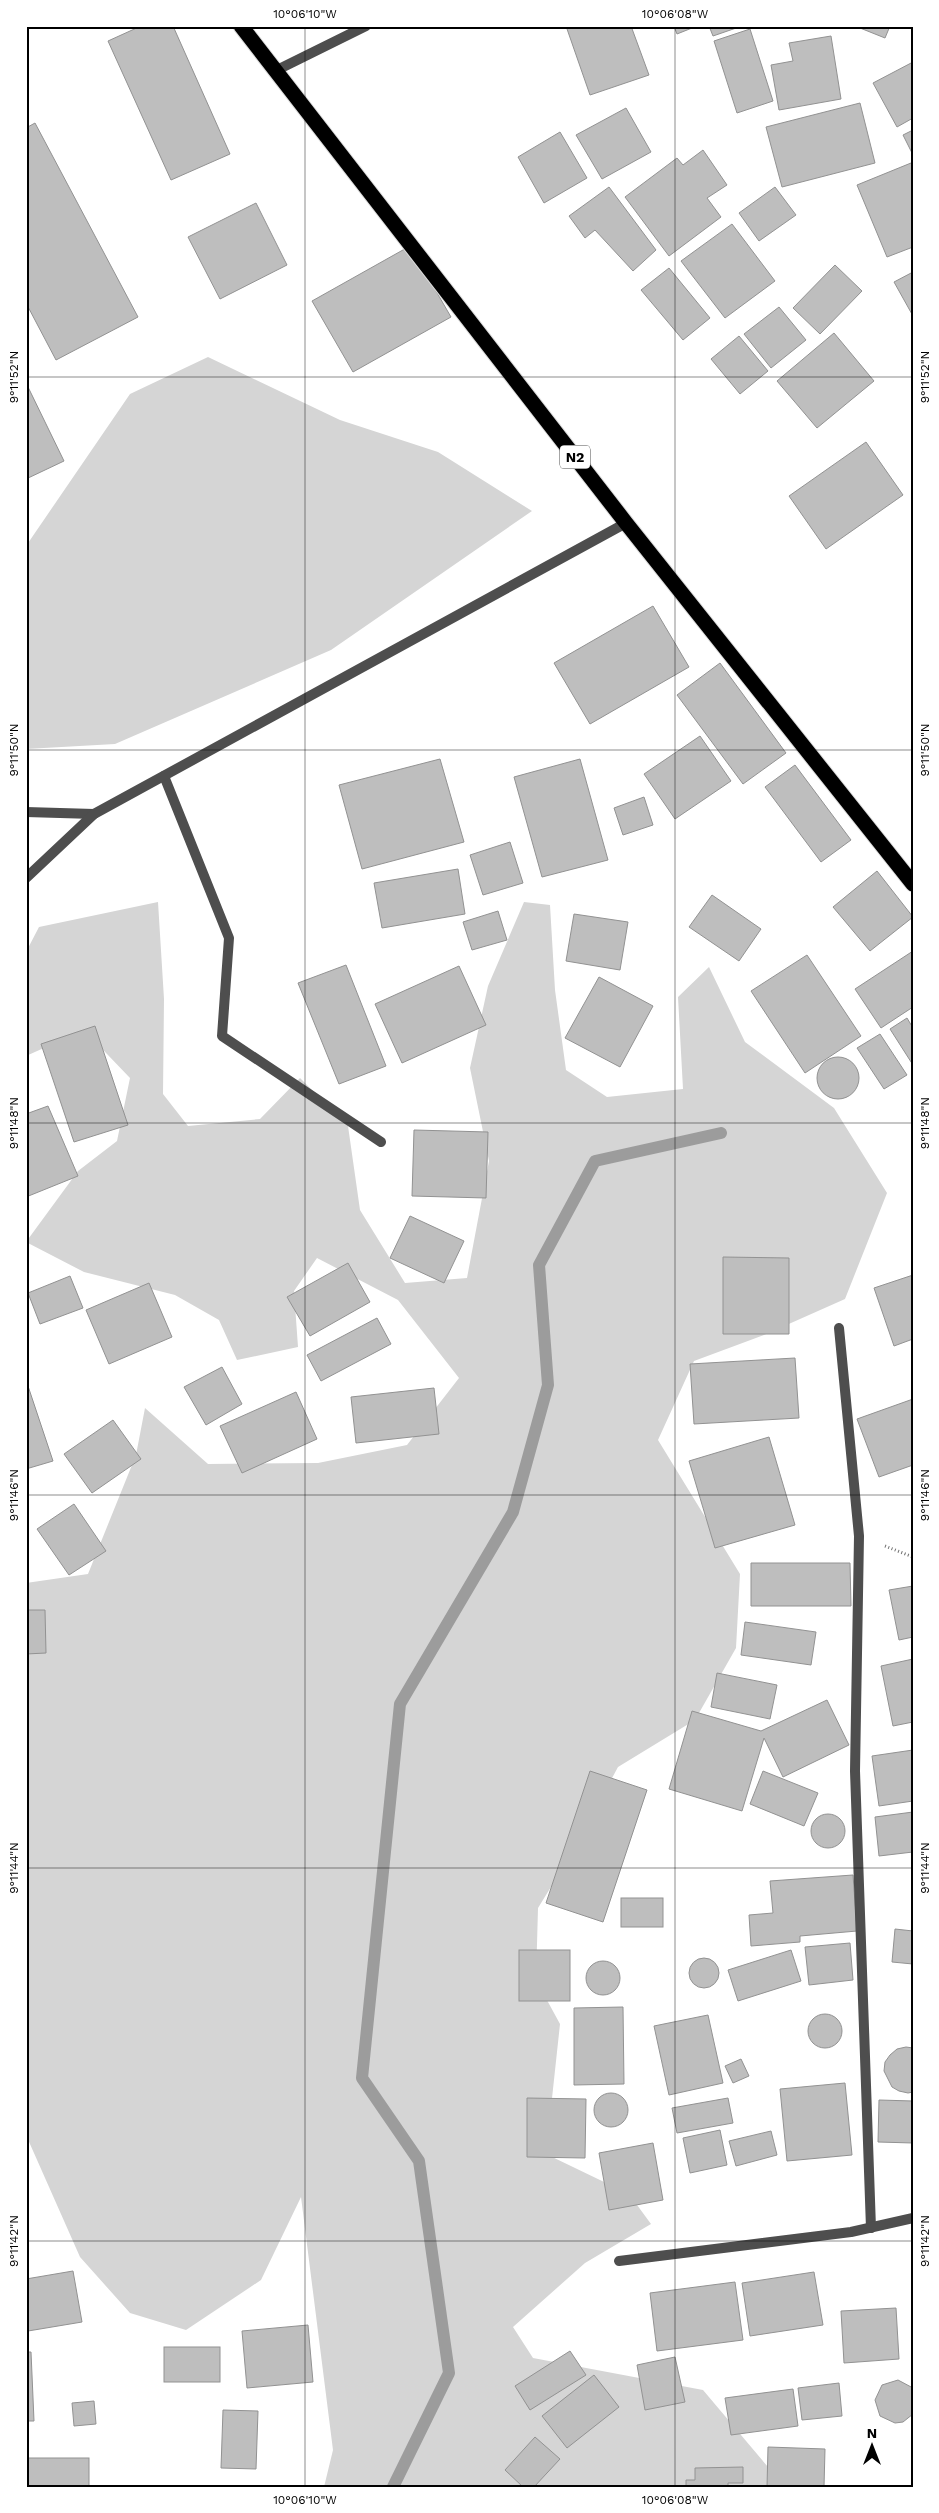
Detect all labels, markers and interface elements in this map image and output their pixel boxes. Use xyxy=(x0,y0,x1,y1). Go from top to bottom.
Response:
text: 10°06'10"W xyxy=(273,7,337,21)
text: 10°06'08"W xyxy=(642,7,709,21)
text: 9°11'52"N xyxy=(7,351,21,403)
text: 9°11'52"N xyxy=(918,351,932,403)
road number: N2 xyxy=(560,446,590,468)
text: 9°11'50"N xyxy=(7,723,21,777)
text: 9°11'50"N xyxy=(918,723,932,777)
text: 9°11'48"N xyxy=(7,1097,21,1149)
text: 9°11'48"N xyxy=(918,1097,932,1149)
text: 9°11'46"N xyxy=(7,1469,21,1521)
text: 9°11'46"N xyxy=(918,1469,932,1521)
text: 9°11'44"N xyxy=(7,1842,21,1894)
text: 9°11'44"N xyxy=(918,1842,932,1894)
text: 9°11'42"N xyxy=(7,2215,21,2267)
text: 9°11'42"N xyxy=(918,2215,932,2267)
north arrow xyxy=(846,2420,896,2470)
text: N xyxy=(867,2425,877,2441)
text: 10°06'10"W xyxy=(273,2493,337,2507)
text: 10°06'08"W xyxy=(642,2493,709,2507)

